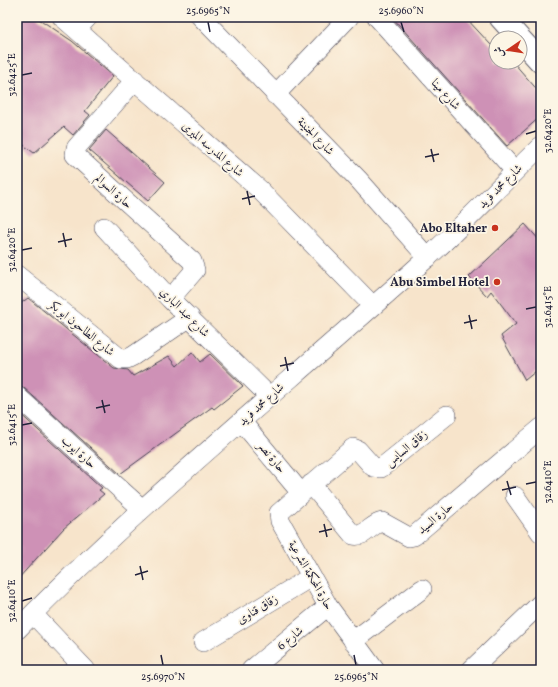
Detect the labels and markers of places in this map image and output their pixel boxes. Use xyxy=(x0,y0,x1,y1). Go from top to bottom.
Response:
place label: Abo Eltaher xyxy=(420,221,487,237)
marker: Abo Eltaher xyxy=(490,223,500,233)
place label: Abu Simbel Hotel xyxy=(390,275,489,291)
marker: Abu Simbel Hotel xyxy=(492,277,502,287)

